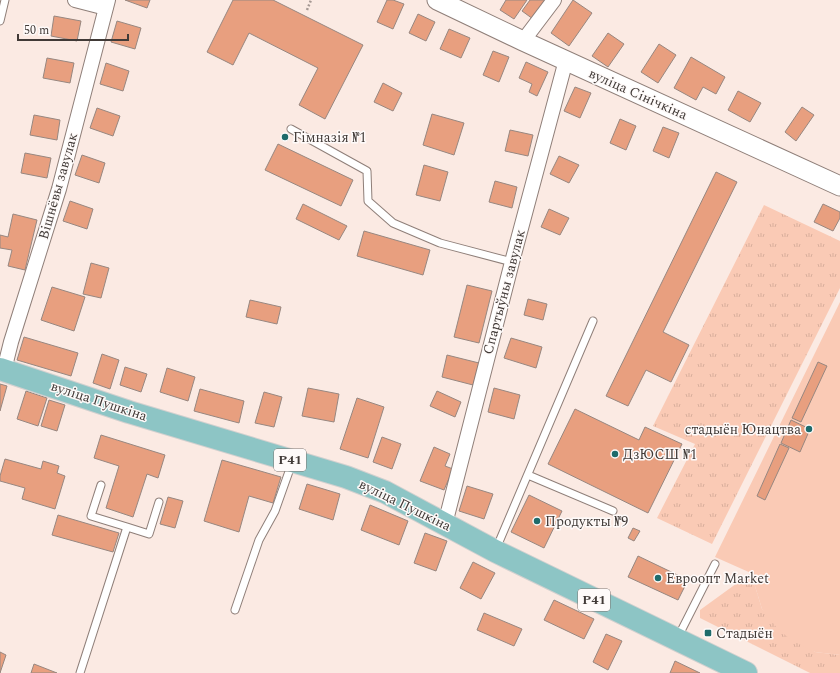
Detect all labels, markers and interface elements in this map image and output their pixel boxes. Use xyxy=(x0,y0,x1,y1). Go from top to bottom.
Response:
scale bar xyxy=(18,16,128,42)
text: 50 m xyxy=(24,21,49,40)
street label: вуліца Сінічкіна xyxy=(585,63,691,125)
place label: Гімназія №1 xyxy=(293,127,366,148)
street label: Вішнёвы завулак xyxy=(33,130,83,242)
marker: Гімназія №1 xyxy=(280,132,290,142)
street label: Спартыўны завулак xyxy=(477,227,531,357)
street label: вуліца Пушкіна xyxy=(48,376,150,427)
place label: стадыён Юнацтва xyxy=(685,419,801,440)
marker: стадыён Юнацтва xyxy=(804,424,814,434)
place label: ДзЮСШ №1 xyxy=(623,444,697,465)
road number: Р41 xyxy=(274,449,306,471)
marker: ДзЮСШ №1 xyxy=(610,449,620,459)
street label: вуліца Пушкіна xyxy=(355,474,455,536)
place label: Продукты №9 xyxy=(545,511,628,532)
marker: Продукты №9 xyxy=(532,516,542,526)
place label: Евроопт Market xyxy=(666,568,769,589)
marker: Евроопт Market xyxy=(653,573,663,583)
road number: Р41 xyxy=(578,589,610,611)
place label: Стадыён xyxy=(716,623,773,644)
marker: Стадыён xyxy=(703,628,713,638)

